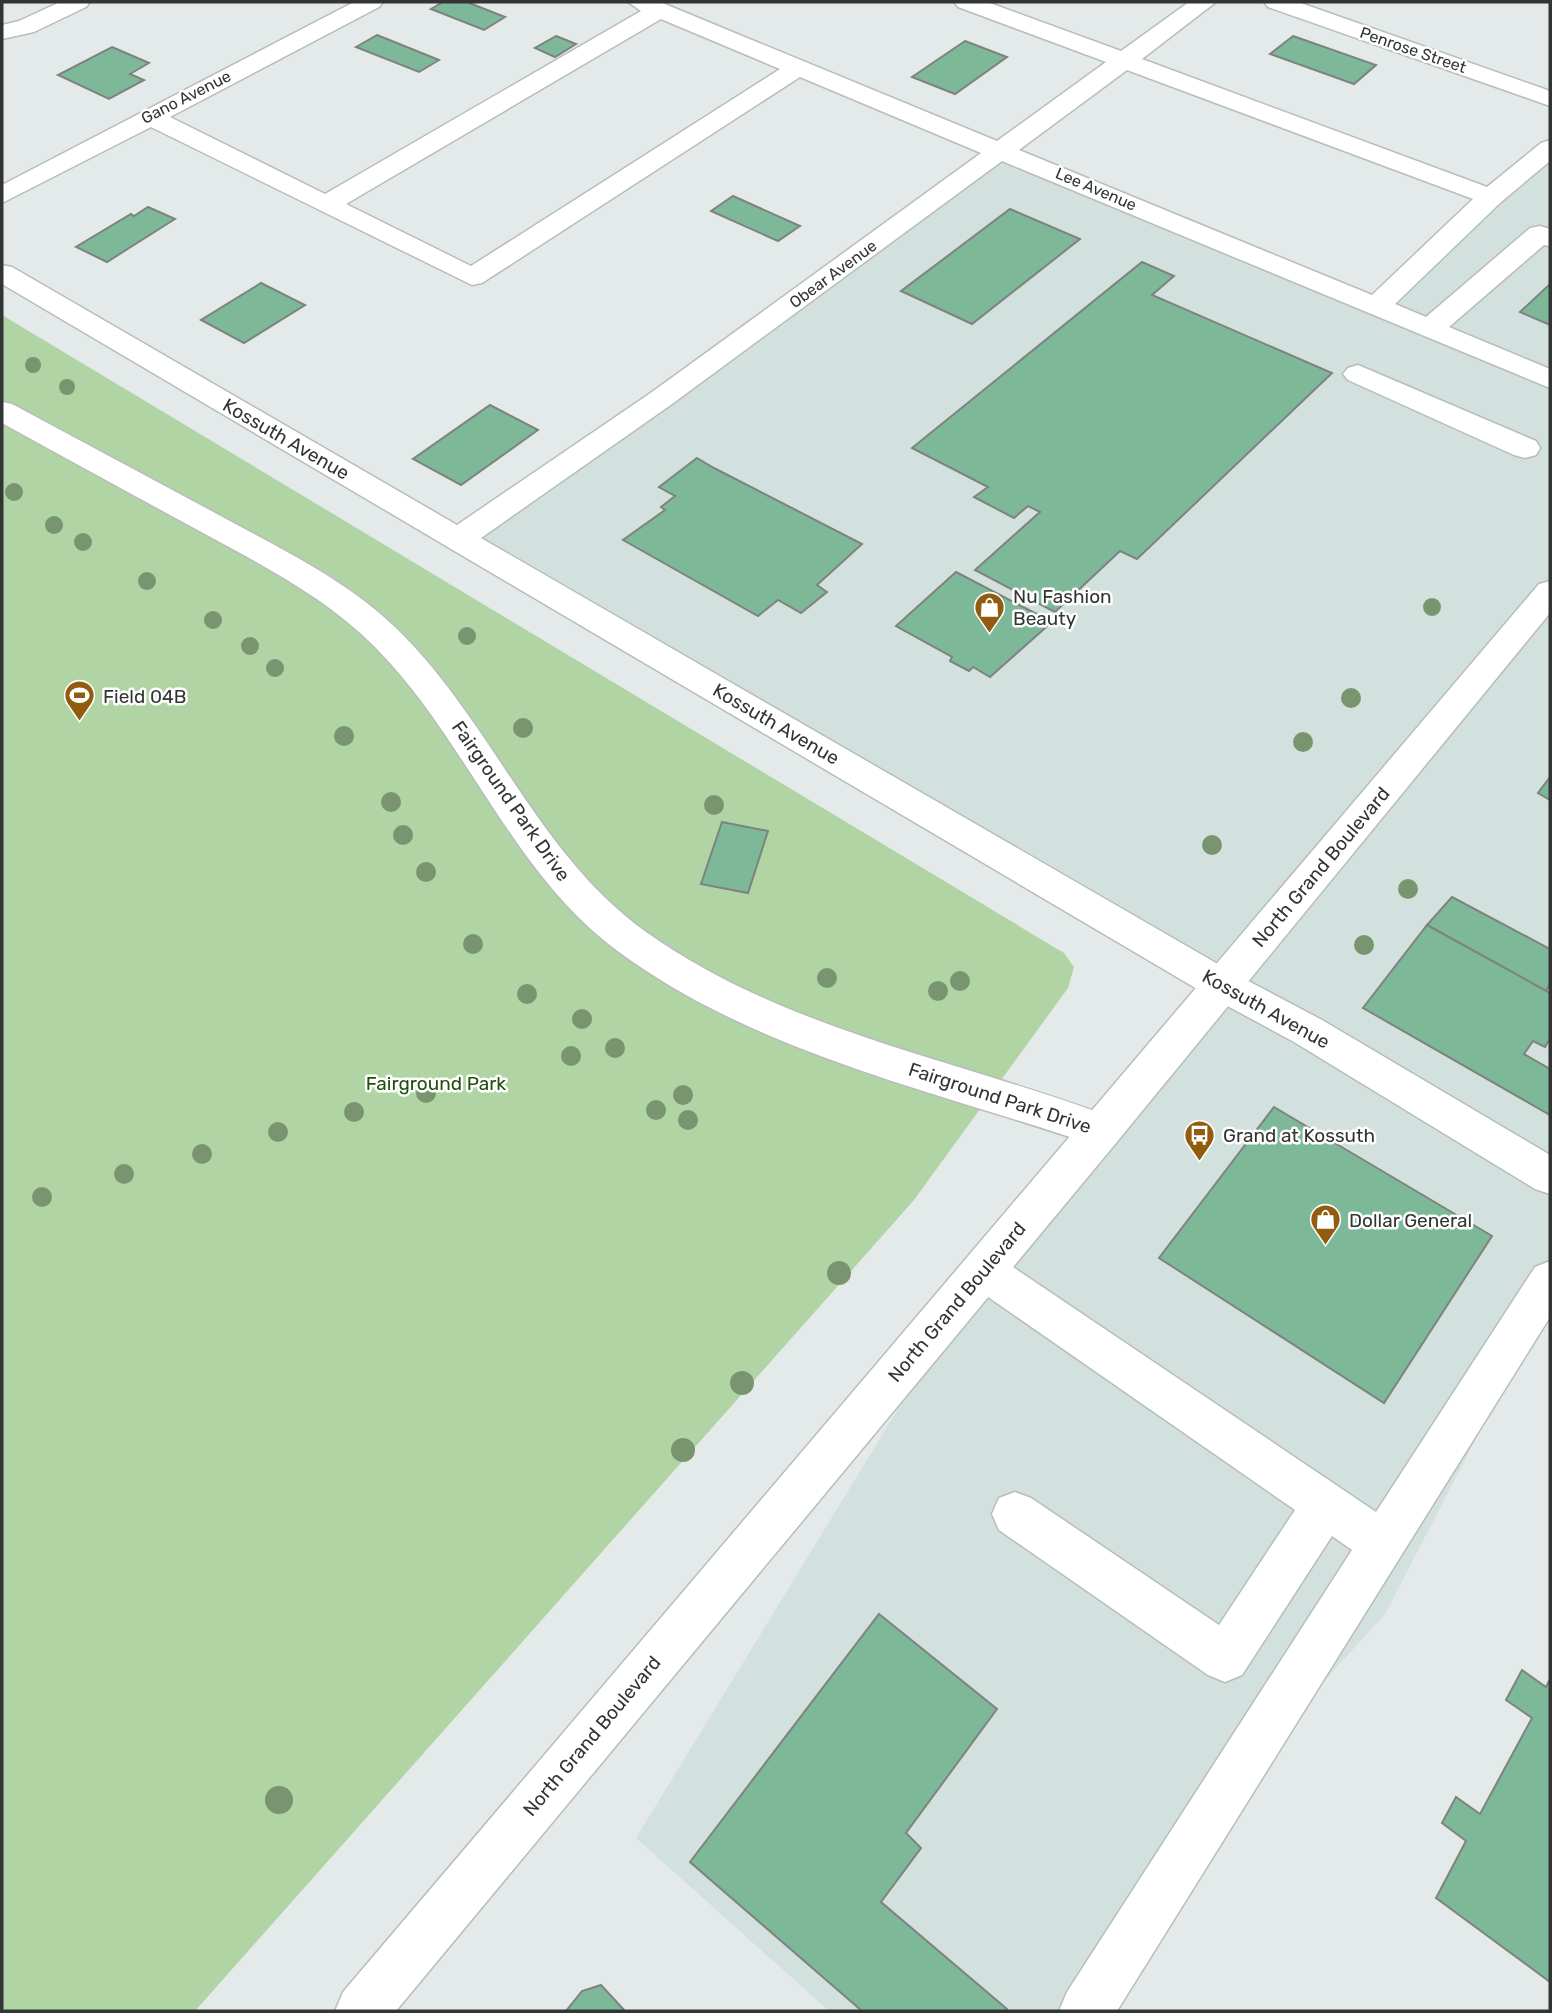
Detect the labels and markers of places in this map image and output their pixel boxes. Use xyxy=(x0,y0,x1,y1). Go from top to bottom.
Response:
place label: Nu Fashion Beauty xyxy=(1013,585,1112,630)
shop icon: Nu Fashion Beauty xyxy=(973,590,1007,634)
sports icon: Field 04B xyxy=(63,679,97,723)
place label: Field 04B xyxy=(103,685,186,708)
bus stop icon: Grand at Kossuth xyxy=(1183,1118,1217,1162)
place label: Grand at Kossuth xyxy=(1223,1124,1375,1147)
shop icon: Dollar General xyxy=(1309,1203,1343,1247)
place label: Dollar General xyxy=(1349,1209,1472,1232)

